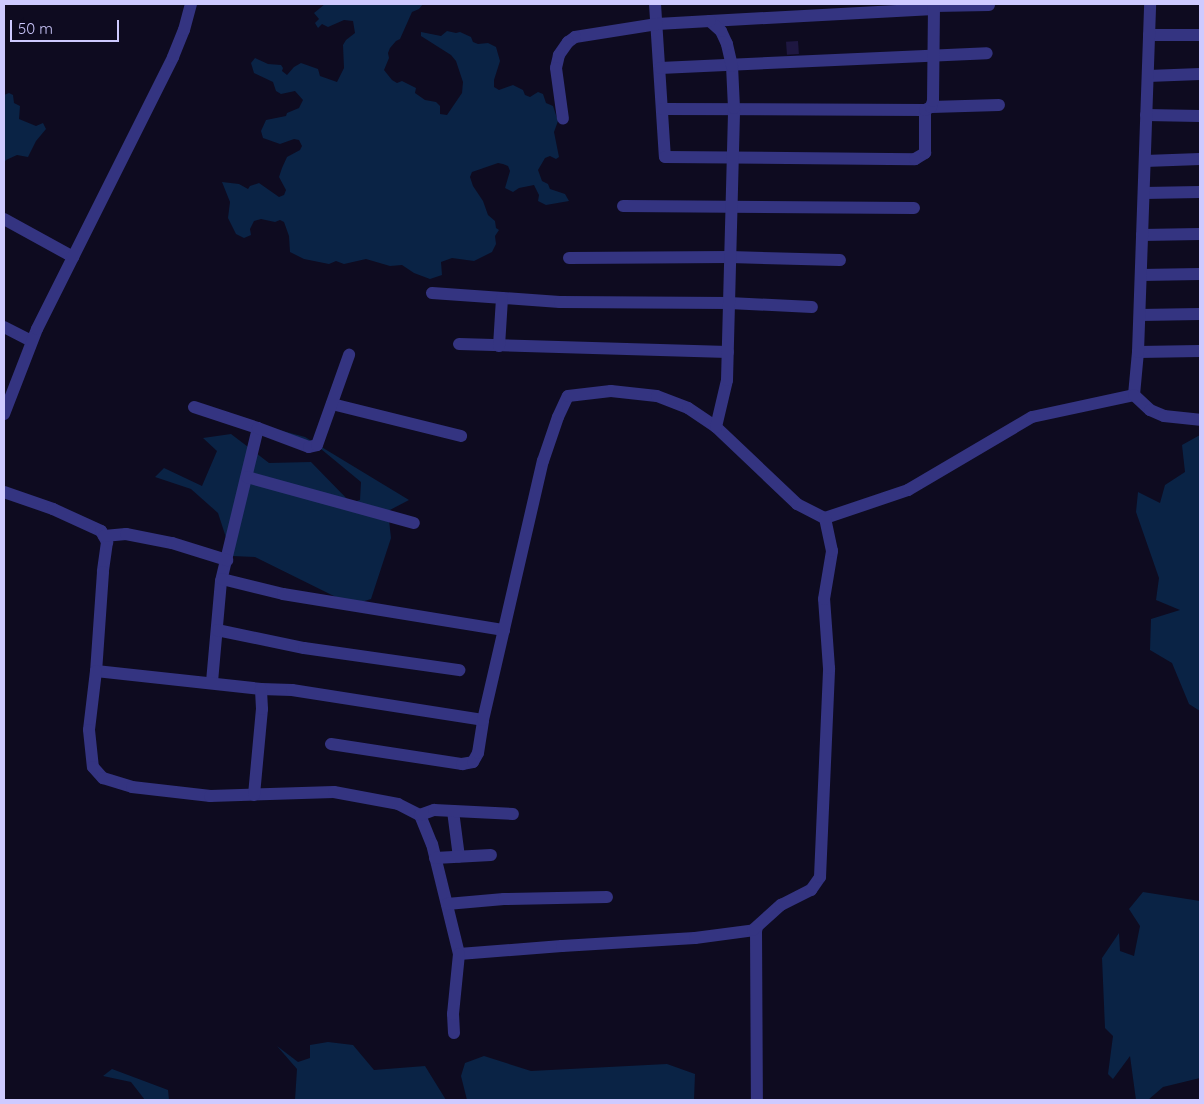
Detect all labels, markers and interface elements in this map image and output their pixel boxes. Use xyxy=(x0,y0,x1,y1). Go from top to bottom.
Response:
scale bar xyxy=(12,10,121,42)
text: 50 m xyxy=(18,19,53,38)

